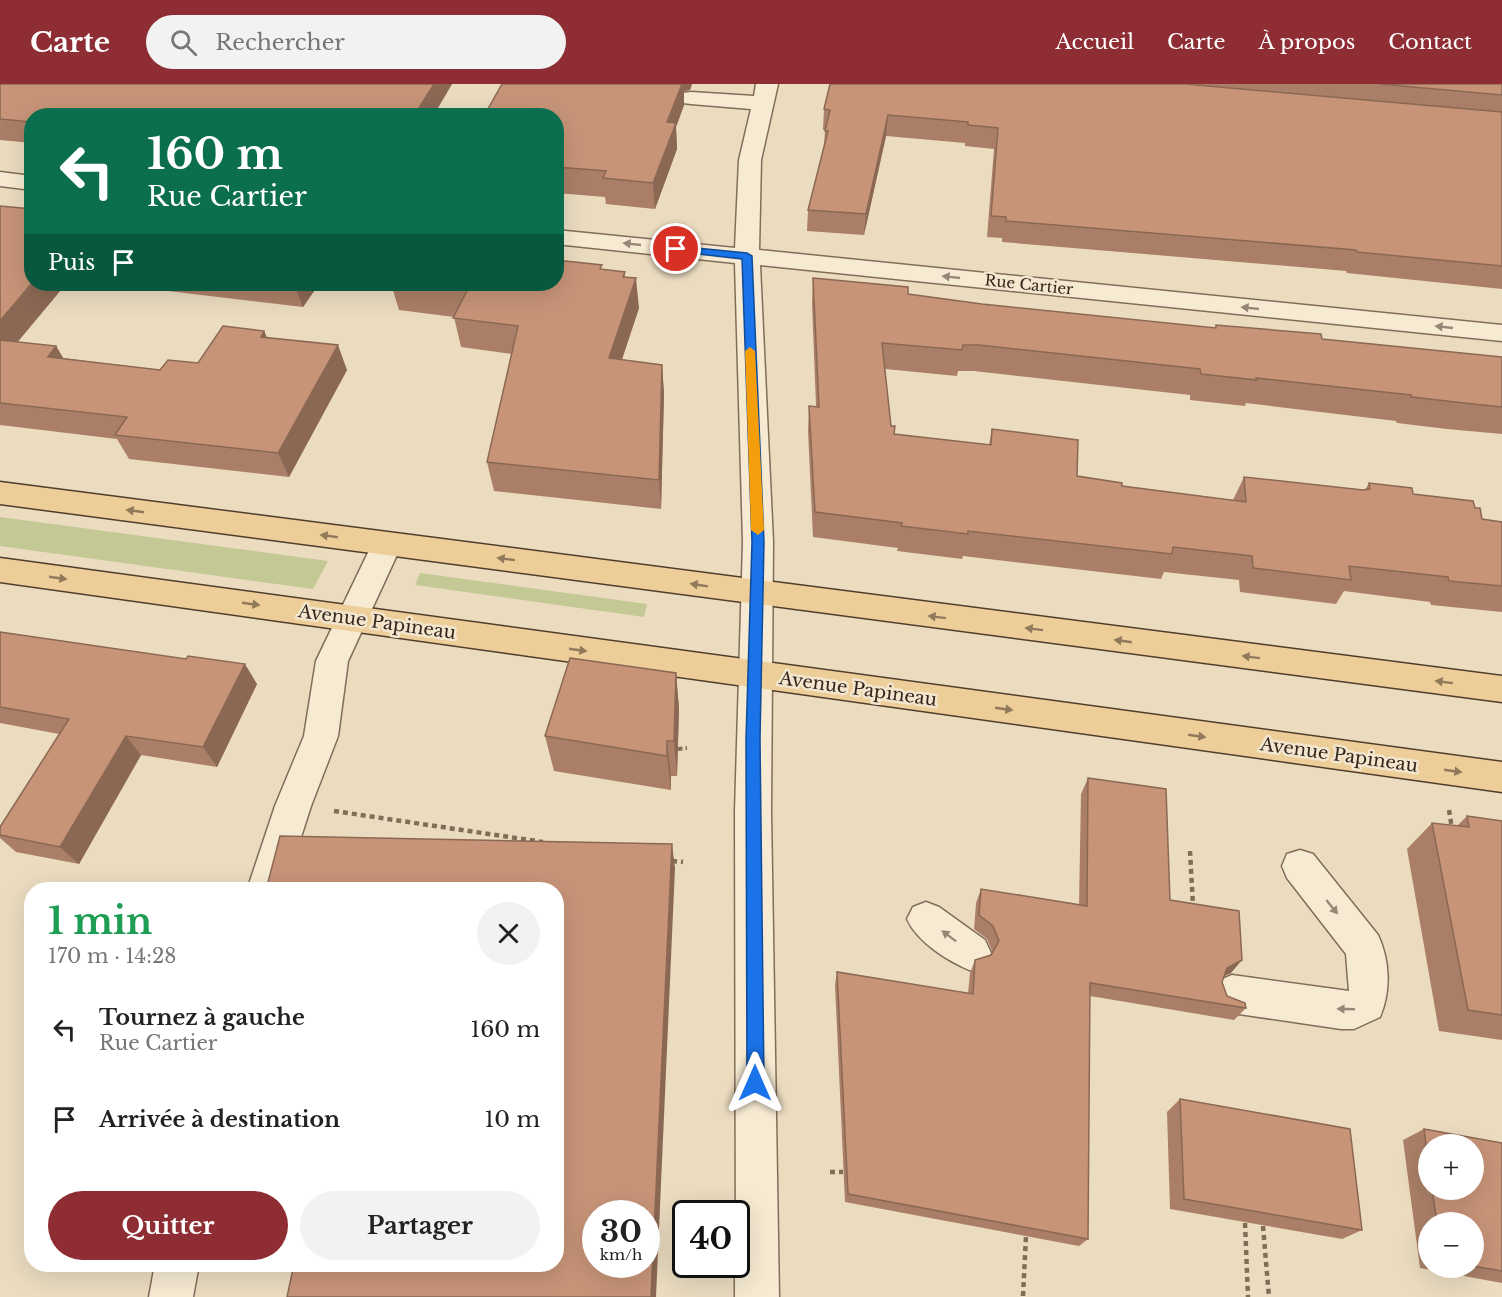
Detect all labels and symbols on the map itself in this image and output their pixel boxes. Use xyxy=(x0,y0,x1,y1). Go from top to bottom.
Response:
pin xyxy=(650,223,701,274)
one-way arrow xyxy=(622,239,641,249)
street label: Rue Cartier xyxy=(984,270,1075,299)
one-way arrow xyxy=(942,272,961,282)
one-way arrow xyxy=(1240,303,1259,312)
one-way arrow xyxy=(1434,322,1453,332)
one-way arrow xyxy=(126,506,145,515)
one-way arrow xyxy=(319,532,338,541)
one-way arrow xyxy=(497,555,516,564)
one-way arrow xyxy=(49,573,68,583)
one-way arrow xyxy=(690,581,709,590)
one-way arrow xyxy=(242,600,261,609)
street label: Avenue Papineau xyxy=(296,600,457,644)
one-way arrow xyxy=(928,612,947,622)
one-way arrow xyxy=(1025,624,1044,634)
one-way arrow xyxy=(1114,636,1133,645)
one-way arrow xyxy=(568,645,587,654)
one-way arrow xyxy=(1241,652,1260,662)
street label: Avenue Papineau xyxy=(777,667,938,711)
one-way arrow xyxy=(1434,677,1453,687)
one-way arrow xyxy=(995,705,1014,714)
one-way arrow xyxy=(1188,731,1207,740)
street label: Avenue Papineau xyxy=(1258,733,1419,777)
one-way arrow xyxy=(1444,766,1463,775)
one-way arrow xyxy=(1325,899,1338,914)
one-way arrow xyxy=(941,931,956,943)
one-way arrow xyxy=(1336,1005,1355,1014)
position arrow xyxy=(723,1051,787,1115)
speed limit sign: 40 xyxy=(672,1200,750,1278)

